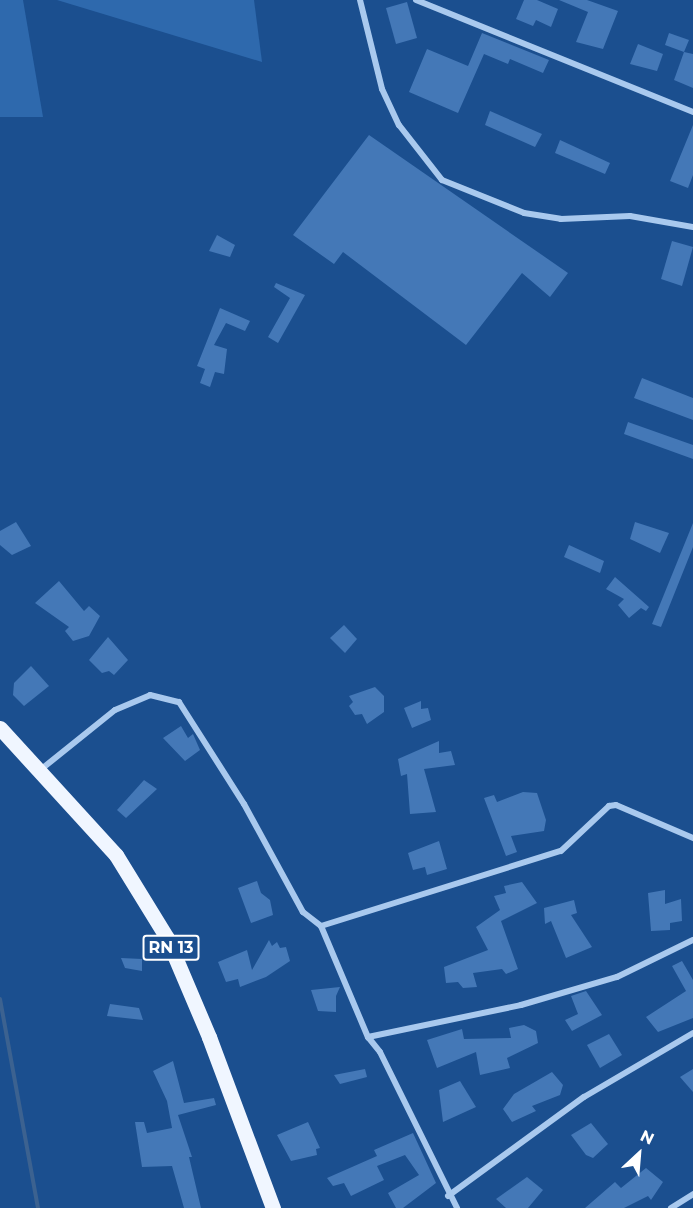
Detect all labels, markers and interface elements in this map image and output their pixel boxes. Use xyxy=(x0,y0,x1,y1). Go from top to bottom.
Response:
road number: RN 13 xyxy=(142,935,200,961)
north arrow xyxy=(609,1124,669,1184)
text: N xyxy=(637,1126,657,1149)

